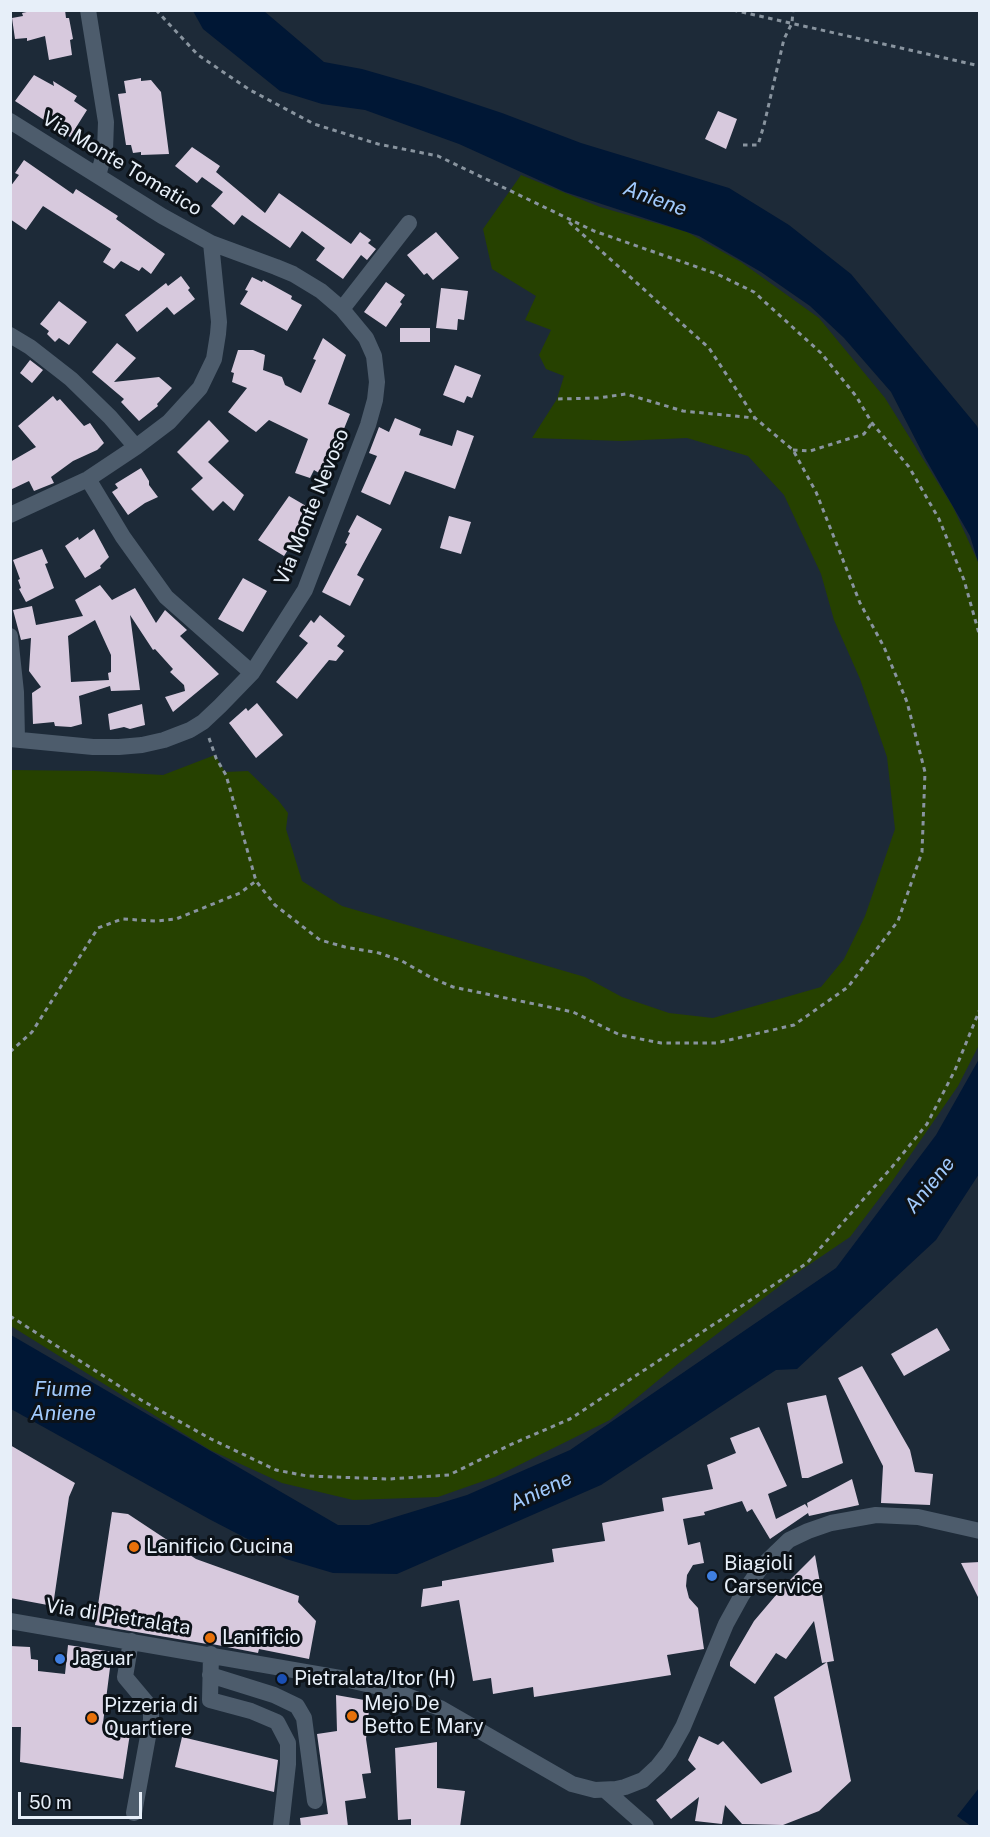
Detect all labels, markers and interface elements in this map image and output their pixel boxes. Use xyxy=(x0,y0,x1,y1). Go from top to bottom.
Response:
street label: Via Monte Tomatico xyxy=(38,107,206,221)
water label: Aniene xyxy=(620,176,690,222)
street label: Via Monte Nevoso xyxy=(270,425,354,589)
water label: Aniene xyxy=(900,1152,960,1218)
water label: Fiume Aniene xyxy=(30,1377,96,1427)
water label: Aniene xyxy=(506,1466,576,1516)
place label: Lanificio Cucina xyxy=(146,1535,293,1559)
marker: Lanificio Cucina xyxy=(127,1540,141,1554)
place label: Biagioli Carservice xyxy=(724,1552,823,1599)
marker: Biagioli Carservice xyxy=(705,1569,719,1583)
street label: Via di Pietralata xyxy=(44,1594,192,1640)
place label: Lanificio xyxy=(222,1626,301,1650)
marker: Lanificio xyxy=(203,1631,217,1645)
place label: Jaguar xyxy=(72,1647,133,1671)
marker: Jaguar xyxy=(53,1652,67,1666)
place label: Pietralata/Itor (H) xyxy=(294,1667,456,1691)
marker: Pietralata/Itor (H) xyxy=(275,1672,289,1686)
place label: Mejo De Betto E Mary xyxy=(364,1692,484,1739)
place label: Pizzeria di Quartiere xyxy=(104,1694,198,1741)
marker: Mejo De Betto E Mary xyxy=(345,1709,359,1723)
marker: Pizzeria di Quartiere xyxy=(85,1711,99,1725)
scale bar xyxy=(21,1780,146,1818)
text: 50 m xyxy=(29,1792,72,1813)

